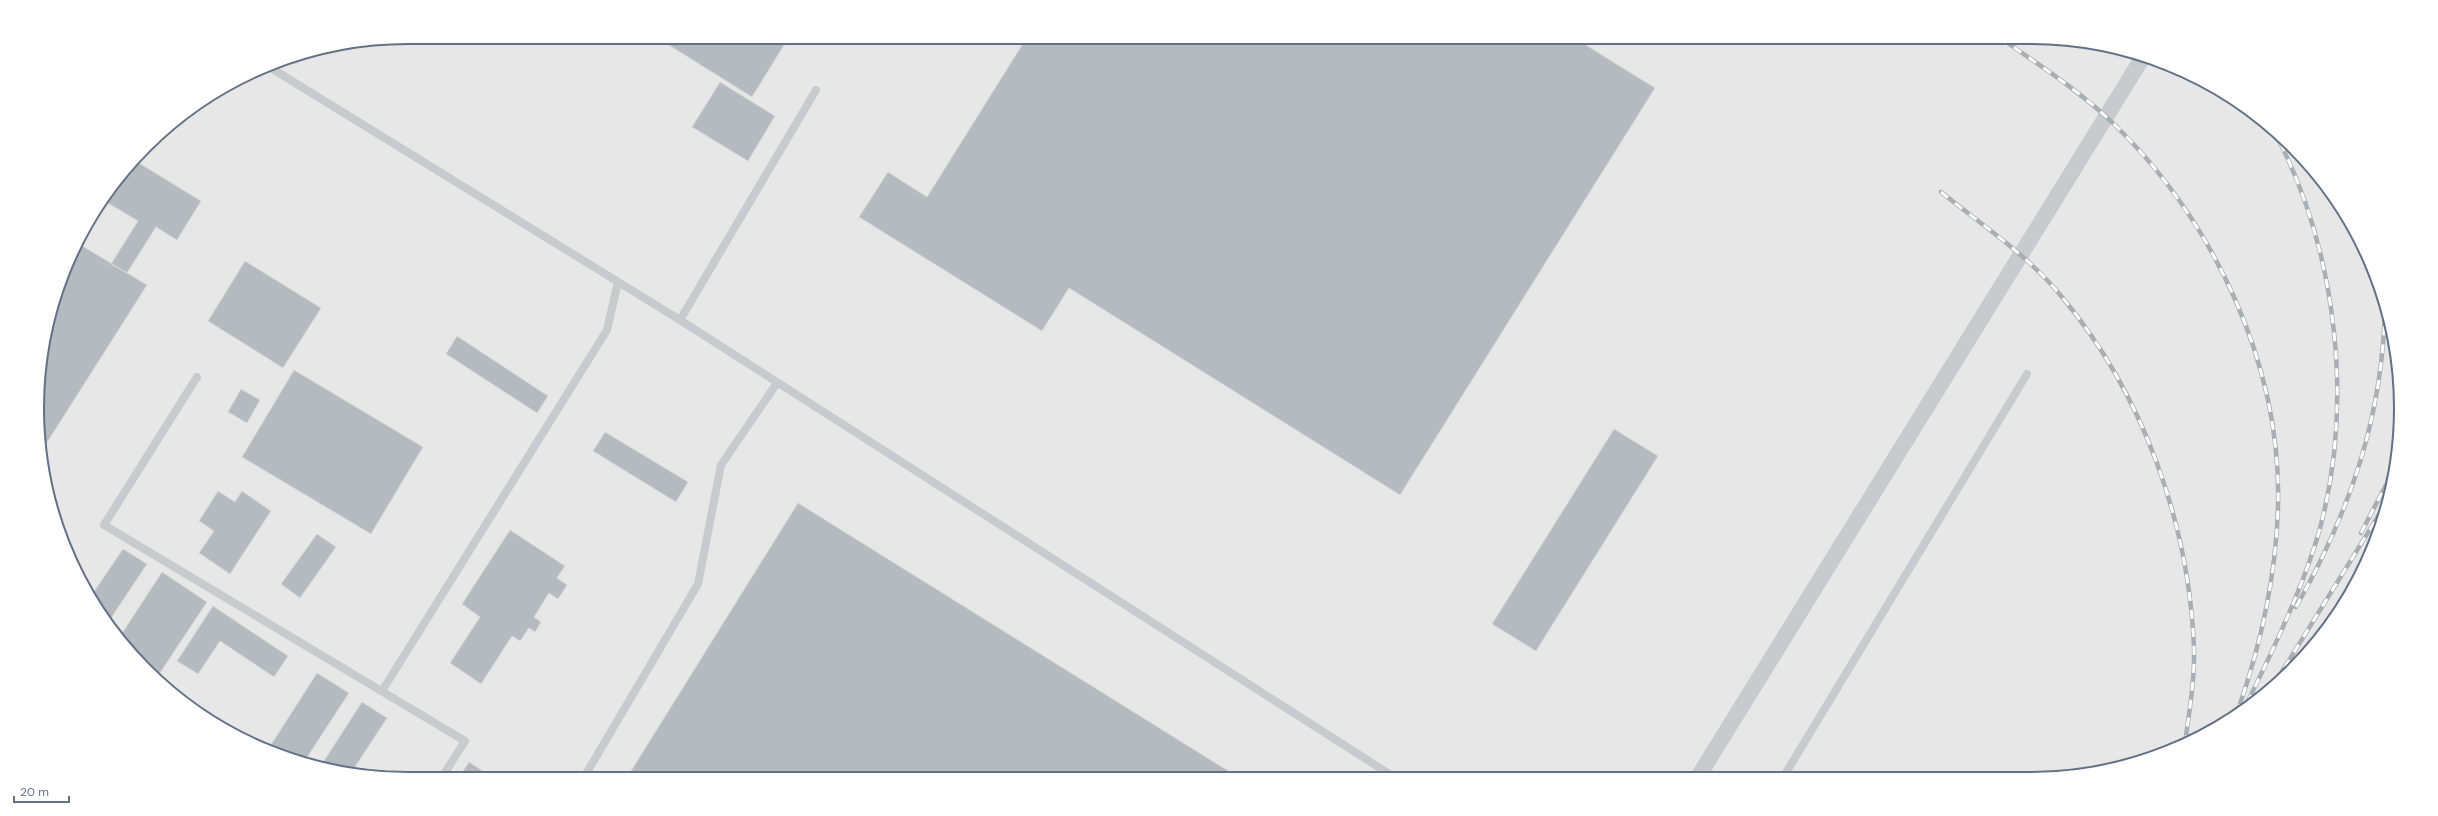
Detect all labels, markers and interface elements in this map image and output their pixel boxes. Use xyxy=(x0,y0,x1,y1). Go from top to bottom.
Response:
scale bar xyxy=(14,778,69,804)
text: 20 m xyxy=(20,784,49,800)

